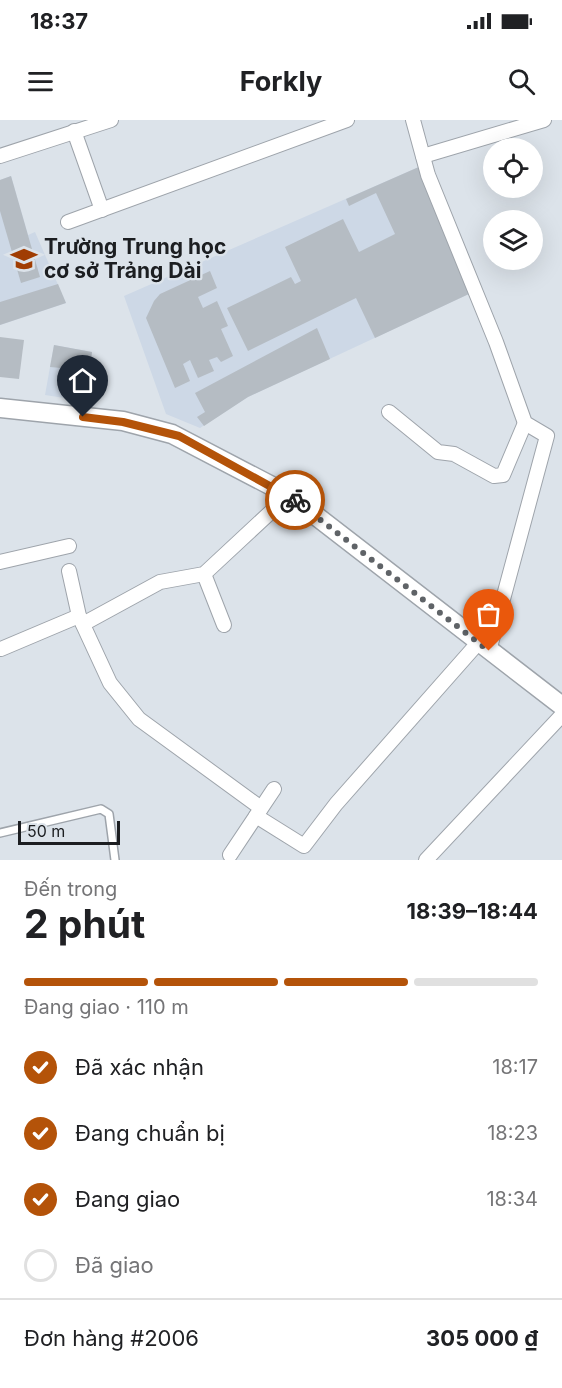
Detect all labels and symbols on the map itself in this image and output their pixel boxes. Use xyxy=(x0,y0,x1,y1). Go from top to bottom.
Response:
place label: Trường Trung học cơ sở Trảng Dài xyxy=(44,234,226,283)
school or university icon: Trường Trung học cơ sở Trảng Dài xyxy=(9,244,39,274)
pin xyxy=(57,355,108,417)
courier xyxy=(265,470,325,530)
pin xyxy=(463,589,514,651)
scale bar xyxy=(18,818,120,846)

